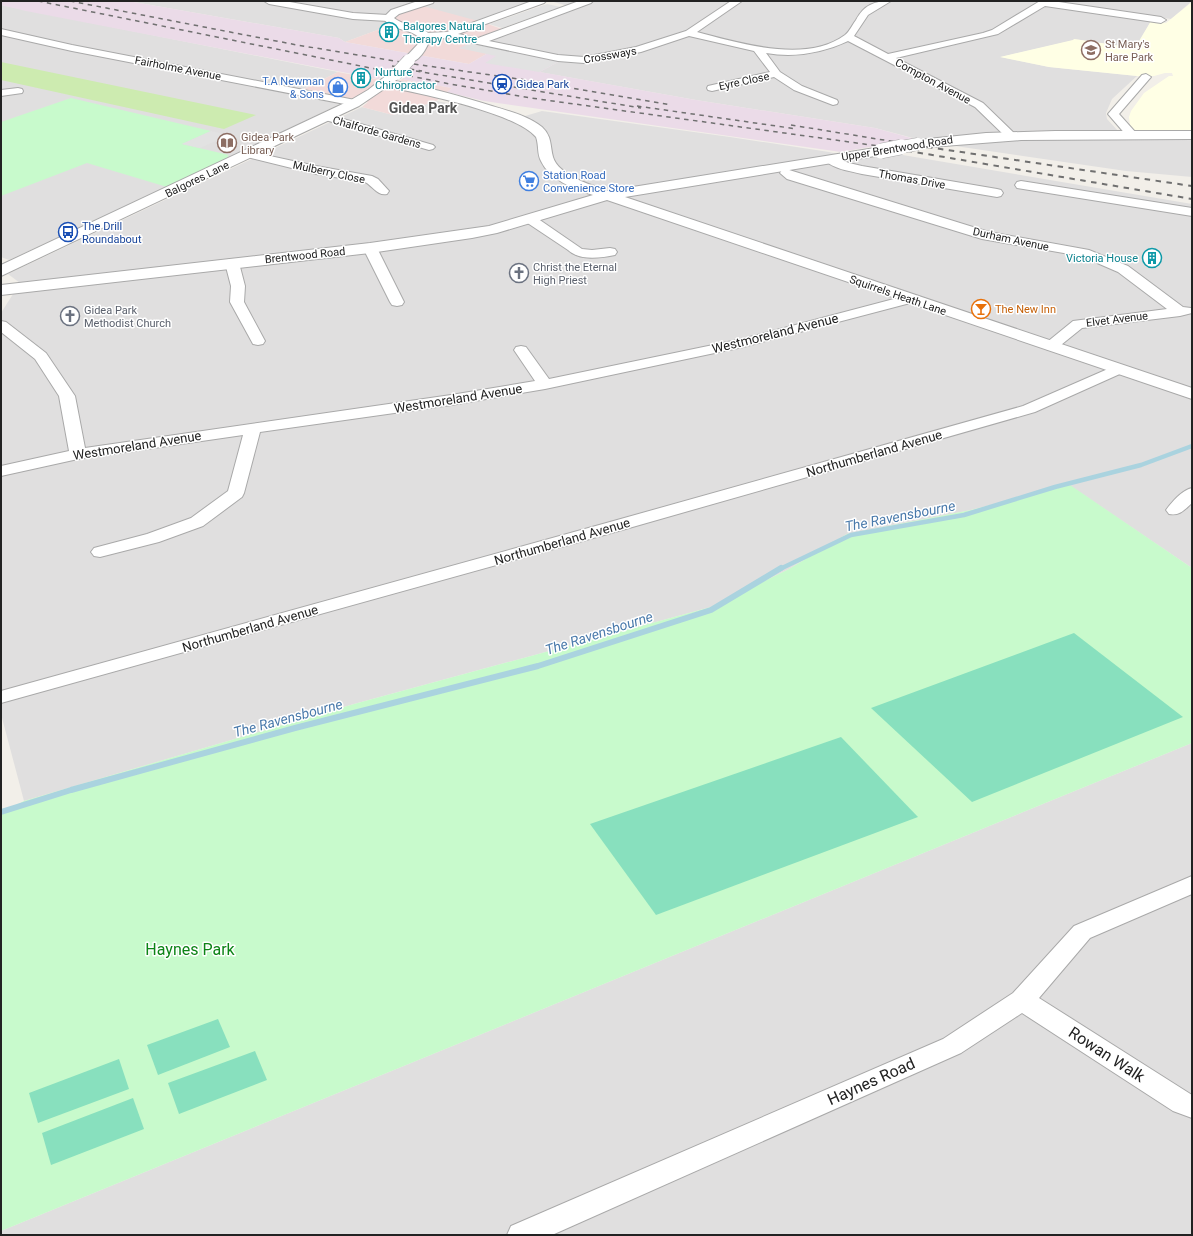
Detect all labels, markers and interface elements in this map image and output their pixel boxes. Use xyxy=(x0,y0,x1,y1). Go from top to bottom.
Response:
place label: Balgores Natural Therapy Centre xyxy=(403,20,485,46)
building icon: Balgores Natural Therapy Centre xyxy=(378,21,400,43)
place label: St Mary's Hare Park xyxy=(1105,38,1154,64)
school or university icon: St Mary's Hare Park xyxy=(1080,39,1102,61)
street label: Crossways xyxy=(583,44,638,67)
street label: Fairholme Avenue xyxy=(134,54,222,83)
street label: Compton Avenue xyxy=(893,56,973,107)
place label: Nurture Chiropractor xyxy=(375,66,436,92)
building icon: Nurture Chiropractor xyxy=(350,67,372,89)
street label: Eyre Close xyxy=(718,70,771,93)
station icon: Gidea Park xyxy=(491,73,513,95)
place label: T.A Newman & Sons xyxy=(262,75,324,101)
shop icon: T.A Newman & Sons xyxy=(327,76,349,98)
place label: Gidea Park xyxy=(516,78,570,91)
district label: Gidea Park xyxy=(389,100,458,116)
street label: Chalforde Gardens xyxy=(331,114,423,151)
place label: Gidea Park Library xyxy=(241,131,295,157)
library icon: Gidea Park Library xyxy=(216,132,238,154)
street label: Upper Brentwood Road xyxy=(840,133,954,164)
street label: Balgores Lane xyxy=(163,158,232,201)
street label: Mulberry Close xyxy=(292,158,366,187)
street label: Thomas Drive xyxy=(877,167,947,192)
place label: Station Road Convenience Store xyxy=(543,169,634,195)
supermarket icon: Station Road Convenience Store xyxy=(518,170,540,192)
place label: The Drill Roundabout xyxy=(82,220,142,246)
bus stop icon: The Drill Roundabout xyxy=(57,221,79,243)
street label: Durham Avenue xyxy=(972,225,1050,254)
street label: Brentwood Road xyxy=(264,245,346,266)
building icon: Victoria House xyxy=(1141,247,1163,269)
place label: Victoria House xyxy=(1066,252,1138,265)
place label: Christ the Eternal High Priest xyxy=(533,261,617,287)
church icon: Christ the Eternal High Priest xyxy=(508,262,530,284)
street label: Squirrels Heath Lane xyxy=(848,273,948,318)
bar icon: The New Inn xyxy=(970,298,992,320)
place label: The New Inn xyxy=(995,303,1056,316)
place label: Gidea Park Methodist Church xyxy=(84,304,171,330)
church icon: Gidea Park Methodist Church xyxy=(59,305,81,327)
street label: Elvet Avenue xyxy=(1085,309,1149,330)
street label: Westmoreland Avenue xyxy=(710,310,840,356)
street label: Westmoreland Avenue xyxy=(393,381,523,416)
street label: Northumberland Avenue xyxy=(805,427,944,480)
street label: Westmoreland Avenue xyxy=(72,428,202,463)
water label: The Ravensbourne xyxy=(843,497,957,535)
street label: Northumberland Avenue xyxy=(493,515,632,568)
street label: Northumberland Avenue xyxy=(181,602,320,655)
water label: The Ravensbourne xyxy=(543,608,655,658)
water label: The Ravensbourne xyxy=(232,696,344,740)
park label: Haynes Park xyxy=(145,940,236,959)
street label: Rowan Walk xyxy=(1065,1023,1149,1087)
street label: Haynes Road xyxy=(824,1054,918,1109)

